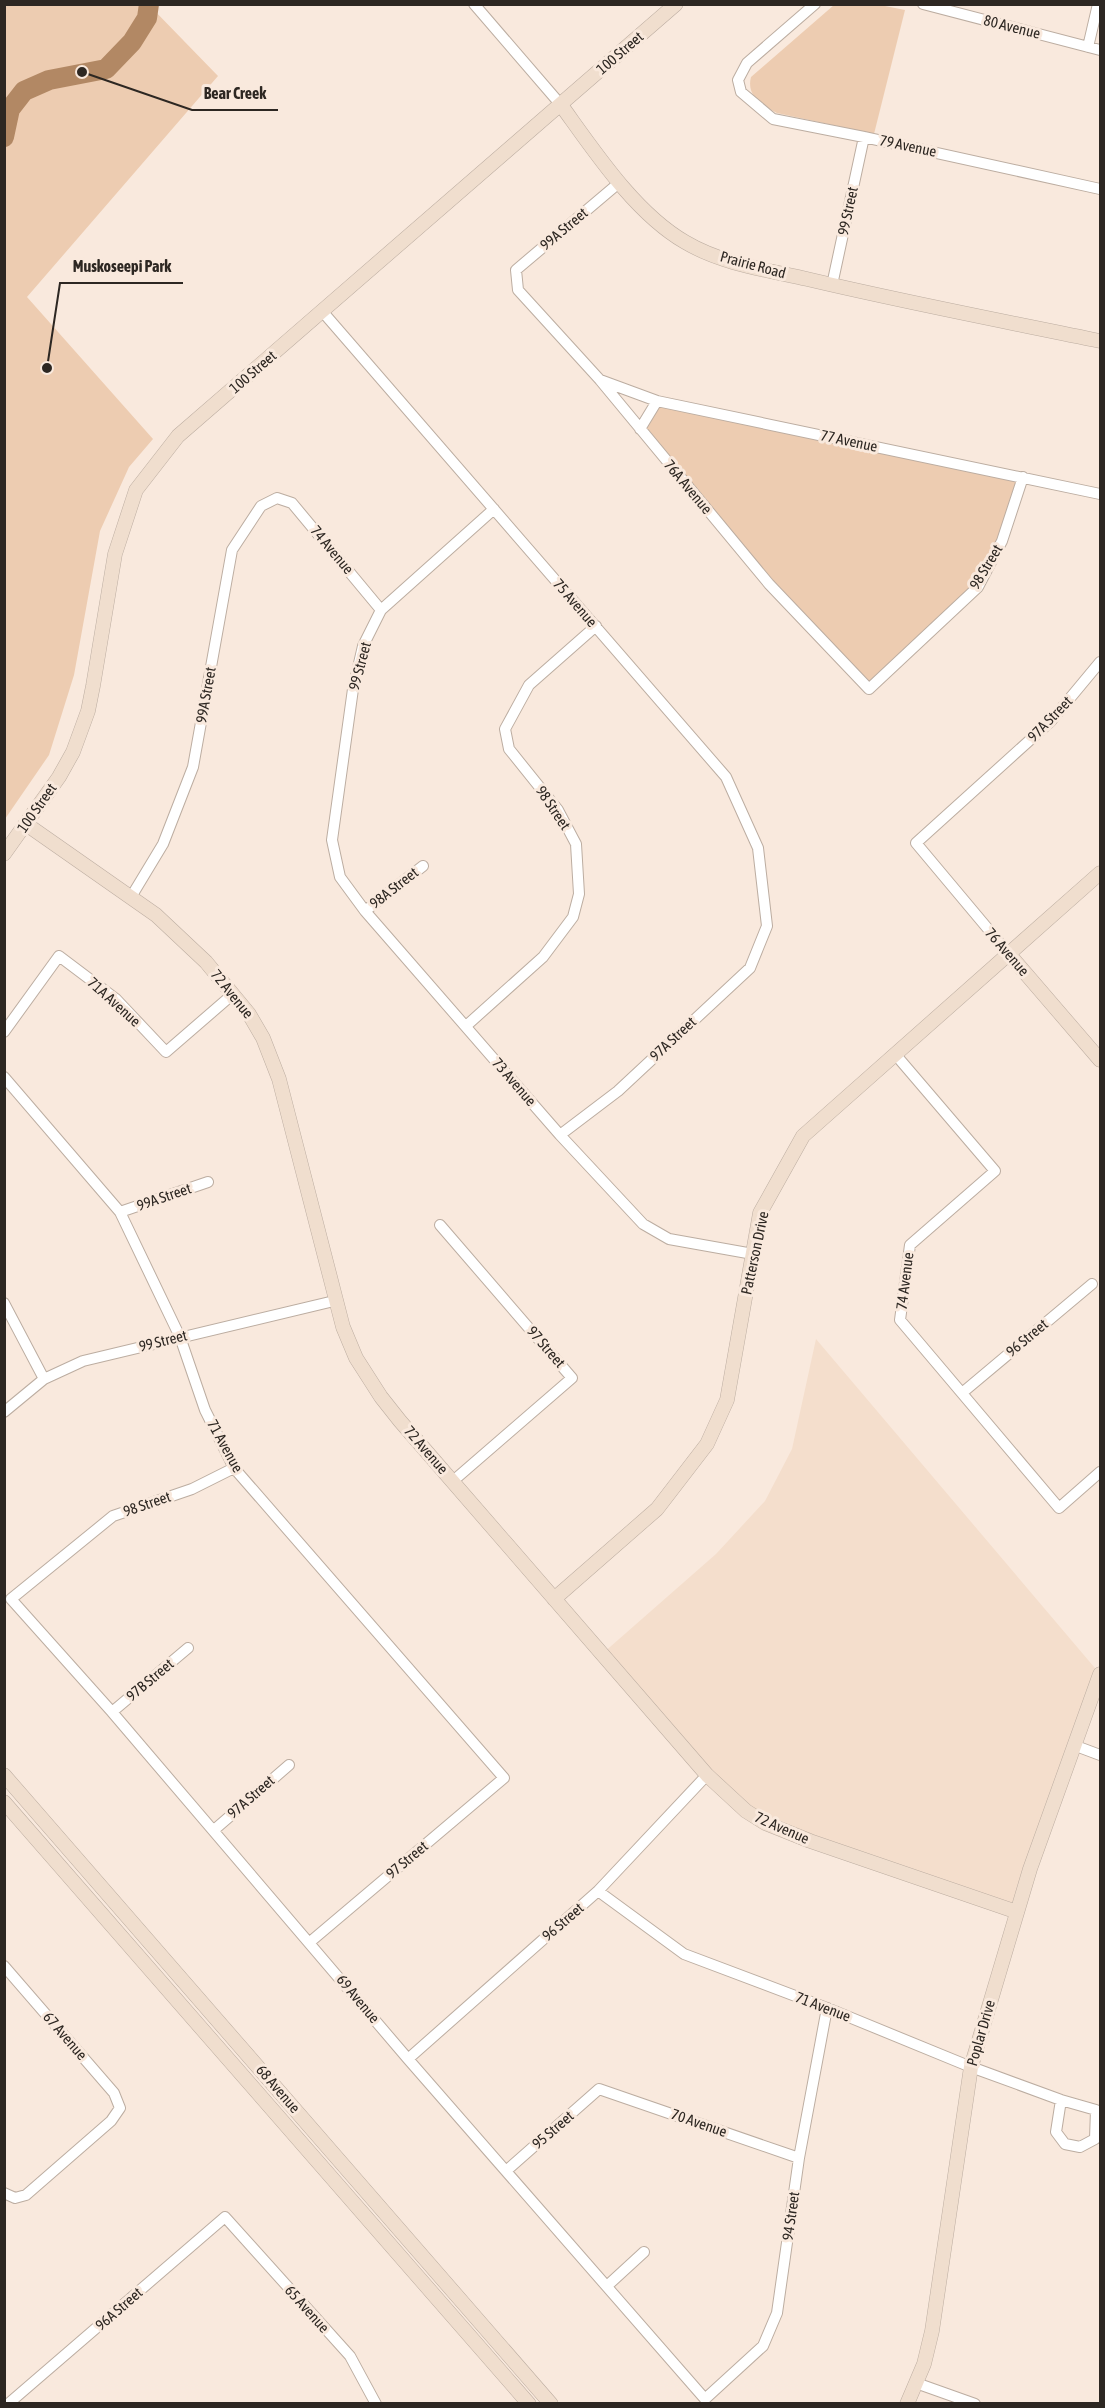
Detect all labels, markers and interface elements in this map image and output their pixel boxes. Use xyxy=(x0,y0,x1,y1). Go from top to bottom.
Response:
street label: 80 Avenue xyxy=(982,11,1042,42)
street label: 100 Street xyxy=(593,28,646,77)
callout: Bear Creek xyxy=(192,76,278,110)
text: Bear Creek xyxy=(204,84,267,102)
street label: 79 Avenue xyxy=(878,131,938,160)
street label: 99 Street xyxy=(834,185,861,237)
street label: 99A Street xyxy=(537,204,591,253)
street label: Prairie Road xyxy=(718,248,788,281)
callout: Muskoseepi Park xyxy=(60,249,183,283)
text: Muskoseepi Park xyxy=(73,257,172,275)
street label: 100 Street xyxy=(226,347,279,396)
street label: 77 Avenue xyxy=(819,426,879,455)
street label: 76A Avenue xyxy=(661,456,716,517)
street label: 74 Avenue xyxy=(307,522,358,577)
street label: 98 Street xyxy=(966,541,1005,592)
street label: 75 Avenue xyxy=(550,575,601,630)
street label: 99 Street xyxy=(345,640,374,692)
street label: 99A Street xyxy=(192,666,219,724)
street label: 97A Street xyxy=(1024,692,1075,745)
street label: 100 Street xyxy=(14,780,60,836)
street label: 98 Street xyxy=(533,783,574,833)
street label: 98A Street xyxy=(366,864,421,912)
street label: 76 Avenue xyxy=(982,924,1033,979)
street label: 72 Avenue xyxy=(208,966,257,1022)
street label: 71A Avenue xyxy=(84,974,144,1030)
street label: 97A Street xyxy=(646,1013,699,1064)
street label: 73 Avenue xyxy=(489,1054,540,1109)
street label: 99A Street xyxy=(134,1179,193,1214)
street label: Patterson Drive xyxy=(737,1210,772,1296)
street label: 74 Avenue xyxy=(893,1251,916,1311)
street label: 96 Street xyxy=(1002,1315,1051,1360)
street label: 97 Street xyxy=(524,1323,569,1371)
street label: 99 Street xyxy=(137,1326,189,1355)
street label: 71 Avenue xyxy=(204,1416,247,1475)
street label: 72 Avenue xyxy=(401,1422,452,1477)
street label: 98 Street xyxy=(121,1488,173,1520)
street label: 97B Street xyxy=(123,1655,177,1704)
street label: 97A Street xyxy=(224,1772,278,1822)
street label: 72 Avenue xyxy=(752,1808,812,1847)
street label: 97 Street xyxy=(382,1837,431,1882)
street label: 96 Street xyxy=(539,1899,587,1944)
street label: 69 Avenue xyxy=(333,1971,384,2026)
street label: 71 Avenue xyxy=(793,1988,853,2025)
street label: Poplar Drive xyxy=(963,1998,998,2068)
street label: 67 Avenue xyxy=(40,2008,91,2063)
street label: 68 Avenue xyxy=(253,2061,304,2116)
street label: 70 Avenue xyxy=(669,2105,729,2140)
street label: 95 Street xyxy=(529,2107,577,2152)
street label: 94 Street xyxy=(779,2190,802,2241)
street label: 65 Avenue xyxy=(282,2282,333,2336)
street label: 96A Street xyxy=(92,2284,146,2334)

